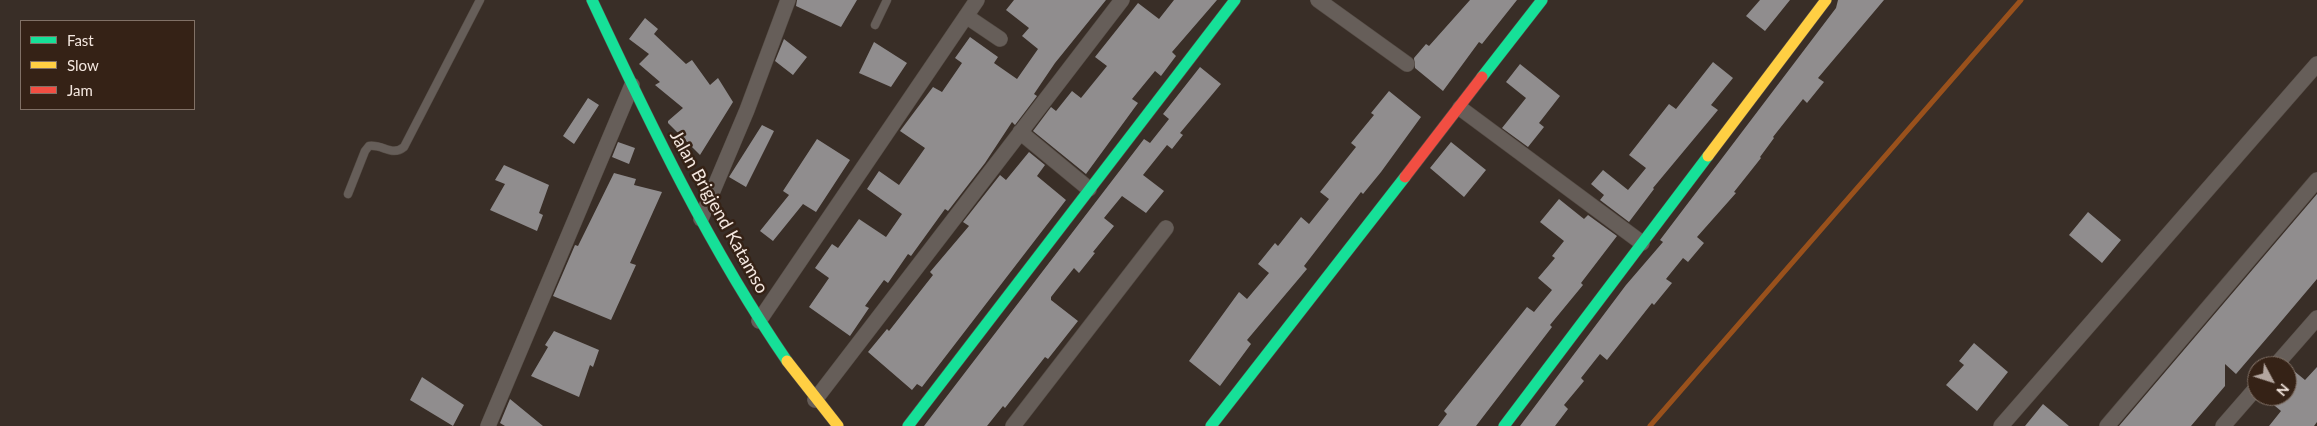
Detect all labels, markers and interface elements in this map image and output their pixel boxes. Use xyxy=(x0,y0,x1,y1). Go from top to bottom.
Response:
legend xyxy=(20,20,195,110)
text: Fast xyxy=(67,31,94,49)
text: Slow xyxy=(67,56,99,74)
text: Jam xyxy=(67,81,93,99)
street label: Jalan Brigjend Katamso xyxy=(665,127,773,297)
north arrow xyxy=(2247,356,2297,406)
text: N xyxy=(2273,381,2293,400)

